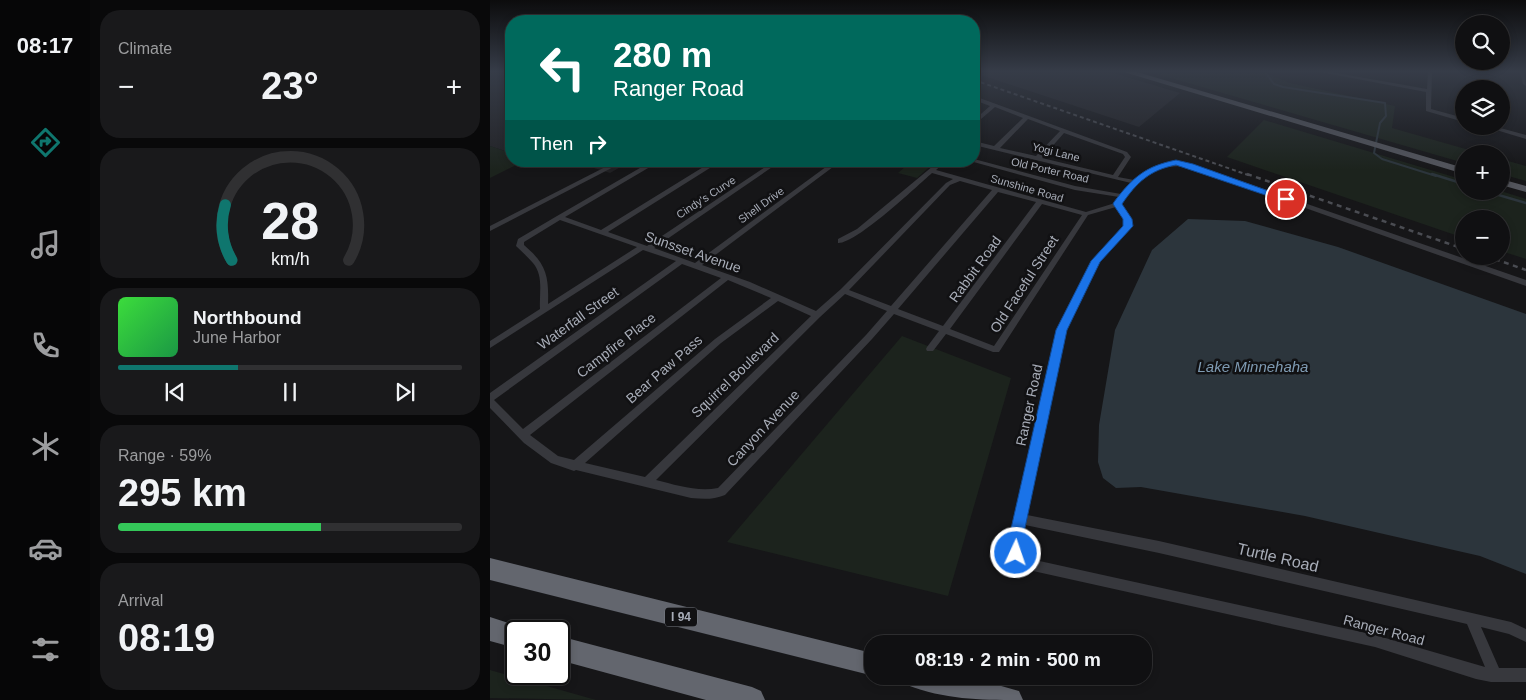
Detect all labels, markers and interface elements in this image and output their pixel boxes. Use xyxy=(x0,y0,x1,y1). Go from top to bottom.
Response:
map controls xyxy=(1455,15,1510,265)
button: search xyxy=(1455,15,1510,70)
text: 08:17 xyxy=(17,33,73,58)
icon: left xyxy=(530,35,595,100)
text: 280 m xyxy=(613,35,712,74)
text: Climate xyxy=(118,40,172,57)
text: 23° xyxy=(261,65,319,107)
text: − xyxy=(118,71,134,102)
text: + xyxy=(446,71,462,102)
text: Ranger Road xyxy=(613,76,744,101)
button: layers xyxy=(1455,80,1510,135)
icon: directions xyxy=(28,125,63,160)
icon: right xyxy=(583,130,611,158)
text: Then xyxy=(530,133,573,154)
street label: Yogi Lane xyxy=(1031,140,1081,164)
button: + xyxy=(1455,145,1510,200)
street label: Old Porter Road xyxy=(1010,155,1090,185)
street label: Sunshine Road xyxy=(989,172,1065,204)
street label: Cindy's Curve xyxy=(674,173,738,221)
pin xyxy=(1265,178,1307,220)
street label: Shell Drive xyxy=(736,185,786,225)
icon: arrive xyxy=(1272,185,1300,213)
text: 28 xyxy=(261,192,319,250)
button: − xyxy=(1455,210,1510,265)
icon: music xyxy=(28,227,63,262)
street label: Sunsset Avenue xyxy=(643,228,744,276)
street label: Old Faceful Street xyxy=(987,232,1061,336)
street label: Rabbit Road xyxy=(946,233,1004,305)
text: km/h xyxy=(271,249,309,269)
street label: Waterfall Street xyxy=(534,283,622,353)
text: Northbound xyxy=(193,307,302,328)
street label: Campfire Place xyxy=(573,309,659,381)
icon: phone xyxy=(28,328,63,363)
text: June Harbor xyxy=(193,329,281,346)
street label: Squirrel Boulevard xyxy=(688,329,782,421)
street label: Bear Paw Pass xyxy=(623,332,705,406)
water label: Lake Minnehaha xyxy=(1198,358,1308,375)
street label: Ranger Road xyxy=(1013,363,1045,447)
icon: previous xyxy=(161,378,189,406)
icon: pause xyxy=(276,378,304,406)
icon: next xyxy=(391,378,419,406)
street label: Canyon Avenue xyxy=(724,386,803,470)
icon: climate xyxy=(28,429,63,464)
text: Range · 59% xyxy=(118,447,211,464)
text: 295 km xyxy=(118,472,247,514)
position arrow xyxy=(989,526,1041,578)
icon: car xyxy=(28,531,63,566)
street label: Turtle Road xyxy=(1236,540,1320,575)
text: Arrival xyxy=(118,592,163,609)
road number: I 94 xyxy=(665,608,697,626)
street label: Ranger Road xyxy=(1342,611,1426,649)
text: 08:19 xyxy=(118,617,215,659)
speed limit sign: 30 xyxy=(505,620,570,685)
icon: filters xyxy=(28,632,63,667)
text: 08:19 · 2 min · 500 m xyxy=(915,649,1101,670)

